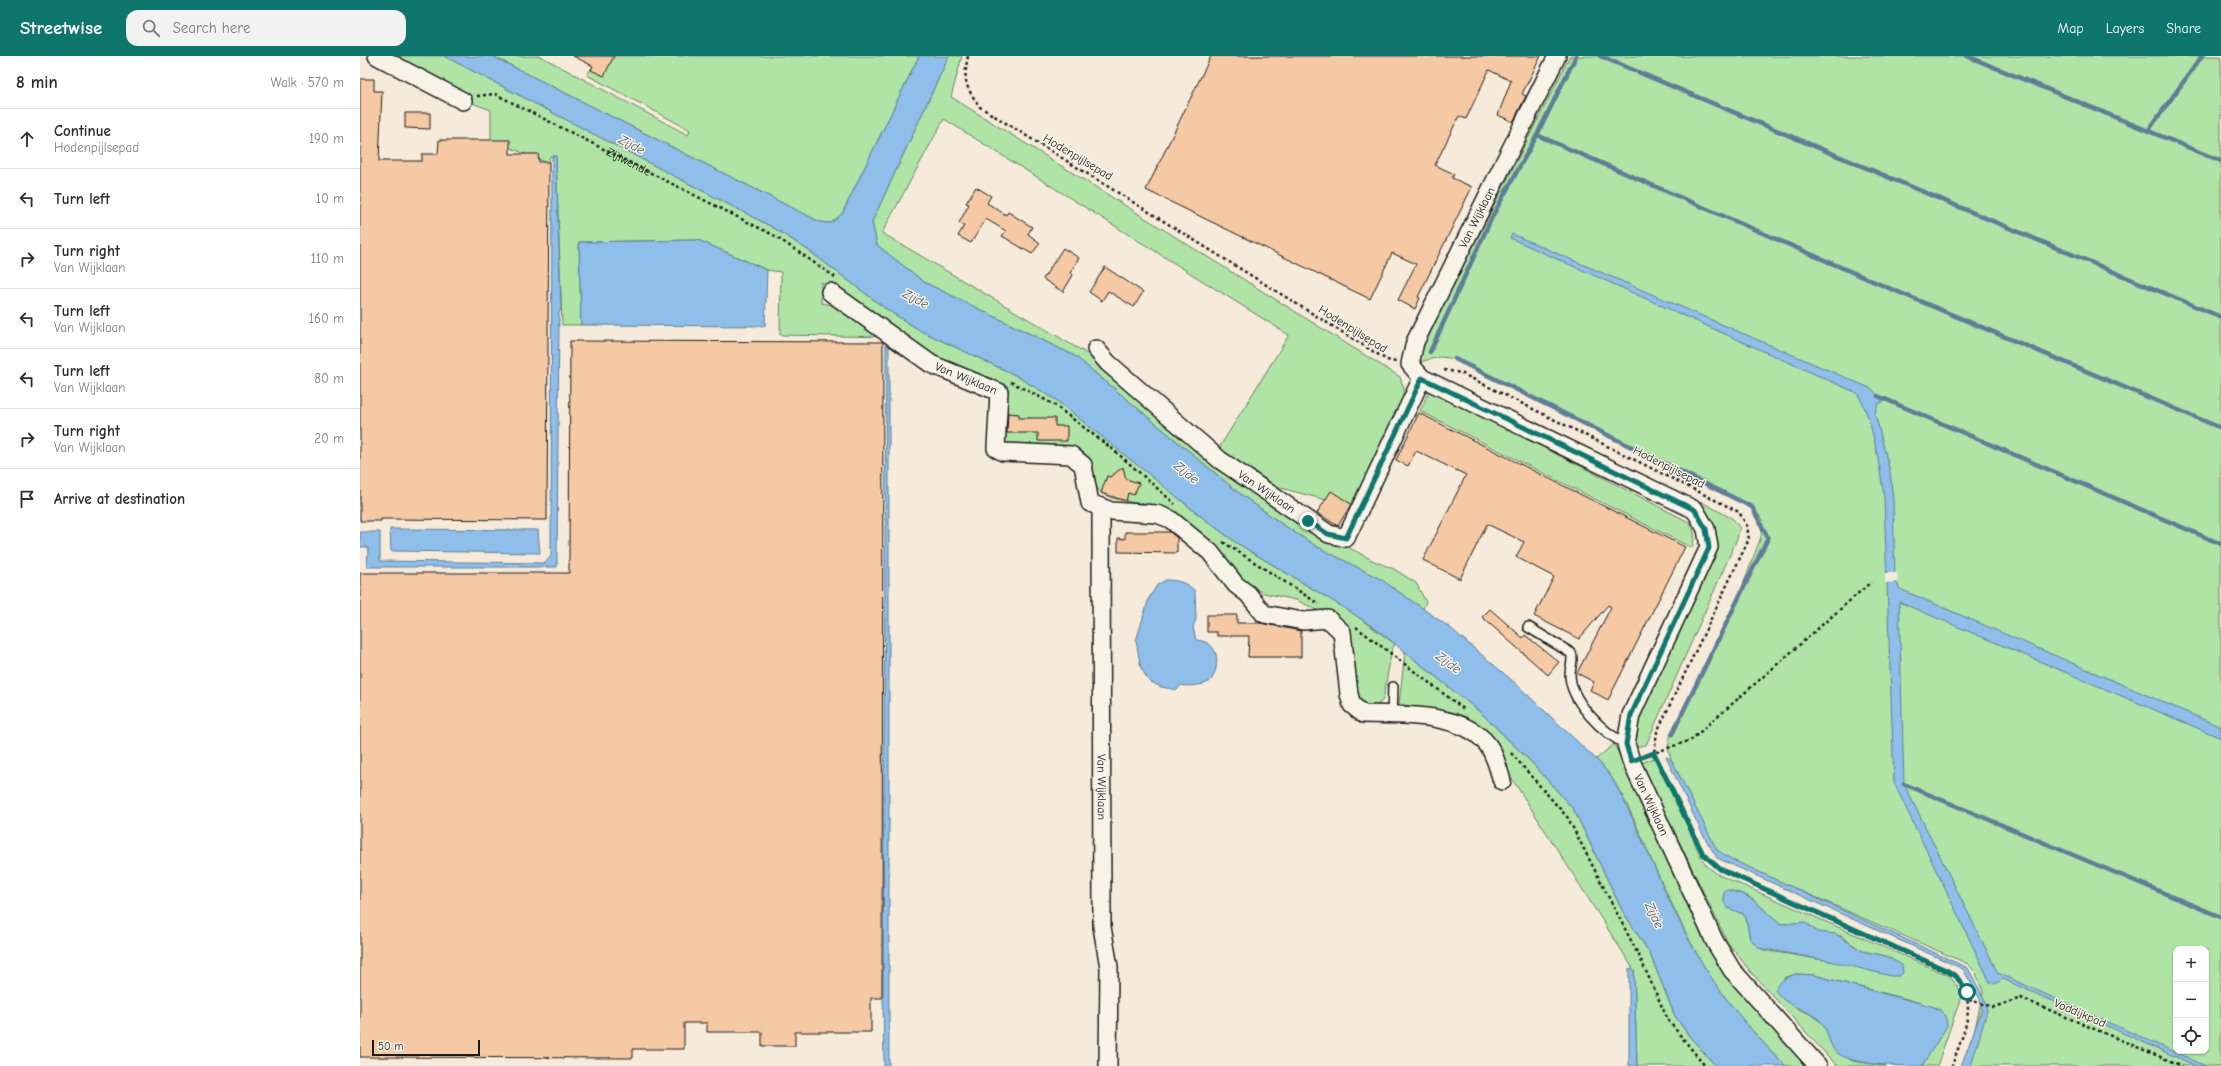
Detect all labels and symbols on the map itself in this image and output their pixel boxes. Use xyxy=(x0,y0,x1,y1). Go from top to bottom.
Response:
water label: Zijde xyxy=(615,131,648,158)
street label: Hodenpijlsepad xyxy=(1041,131,1115,183)
street label: Zijtwende xyxy=(604,145,653,179)
street label: Van Wijklaan xyxy=(1456,185,1498,250)
water label: Zijde xyxy=(899,285,932,312)
street label: Hodenpijlsepad xyxy=(1316,302,1390,356)
street label: Van Wijklaan xyxy=(933,359,999,398)
street label: Hodenpijlsepad xyxy=(1631,443,1707,491)
water label: Zijde xyxy=(1171,457,1202,487)
street label: Van Wijklaan xyxy=(1235,467,1298,516)
route end xyxy=(1299,512,1317,530)
water label: Zijde xyxy=(1432,648,1465,677)
street label: Van Wijklaan xyxy=(1095,754,1109,820)
street label: Van Wijklaan xyxy=(1631,772,1672,838)
water label: Zijde xyxy=(1642,899,1667,931)
route start xyxy=(1958,983,1976,1001)
street label: Voddijkpad xyxy=(2052,996,2108,1030)
scale bar xyxy=(372,1038,480,1057)

